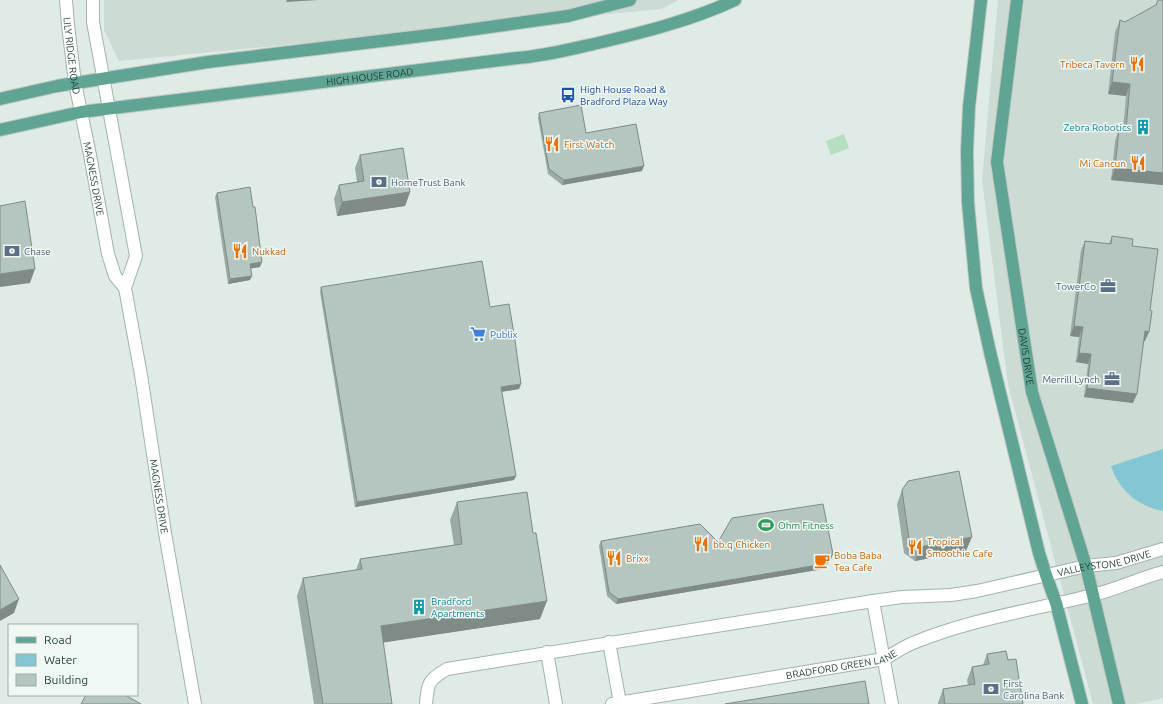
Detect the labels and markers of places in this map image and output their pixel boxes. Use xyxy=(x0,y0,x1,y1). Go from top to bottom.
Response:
restaurant icon: Tribeca Tavern xyxy=(1128,55,1146,73)
place label: Tribeca Tavern xyxy=(1060,59,1125,70)
place label: High House Road & Bradford Plaza Way xyxy=(580,84,668,107)
bus stop icon: High House Road & Bradford Plaza Way xyxy=(559,86,577,104)
building icon: Zebra Robotics xyxy=(1134,118,1152,136)
place label: Zebra Robotics xyxy=(1064,122,1131,133)
restaurant icon: First Watch xyxy=(543,135,561,153)
place label: First Watch xyxy=(564,139,615,150)
restaurant icon: Mi Cancun xyxy=(1129,154,1147,172)
place label: Mi Cancun xyxy=(1080,158,1126,169)
bank icon: HomeTrust Bank xyxy=(370,173,388,191)
place label: HomeTrust Bank xyxy=(391,177,466,188)
bank icon: Chase xyxy=(3,242,21,260)
restaurant icon: Nukkad xyxy=(231,242,249,260)
place label: Chase xyxy=(24,246,51,257)
place label: Nukkad xyxy=(252,246,286,257)
office icon: TowerCo xyxy=(1099,277,1117,295)
place label: TowerCo xyxy=(1056,281,1096,292)
supermarket icon: Publix xyxy=(469,325,487,343)
place label: Publix xyxy=(490,329,518,340)
office icon: Merrill Lynch xyxy=(1103,370,1121,388)
place label: Merrill Lynch xyxy=(1042,374,1100,385)
sports icon: Ohm Fitness xyxy=(757,516,775,534)
place label: Ohm Fitness xyxy=(778,520,834,531)
restaurant icon: bb.q Chicken xyxy=(692,535,710,553)
place label: Tropical Smoothie Cafe xyxy=(927,536,993,559)
restaurant icon: Tropical Smoothie Cafe xyxy=(906,538,924,556)
place label: bb.q Chicken xyxy=(713,539,770,550)
restaurant icon: Brixx xyxy=(605,549,623,567)
place label: Boba Baba Tea Cafe xyxy=(834,550,882,573)
cafe icon: Boba Baba Tea Cafe xyxy=(813,552,831,570)
place label: Brixx xyxy=(626,553,649,564)
place label: Bradford Apartments xyxy=(431,596,484,619)
building icon: Bradford Apartments xyxy=(410,598,428,616)
place label: First Carolina Bank xyxy=(1003,678,1064,701)
bank icon: First Carolina Bank xyxy=(982,680,1000,698)

